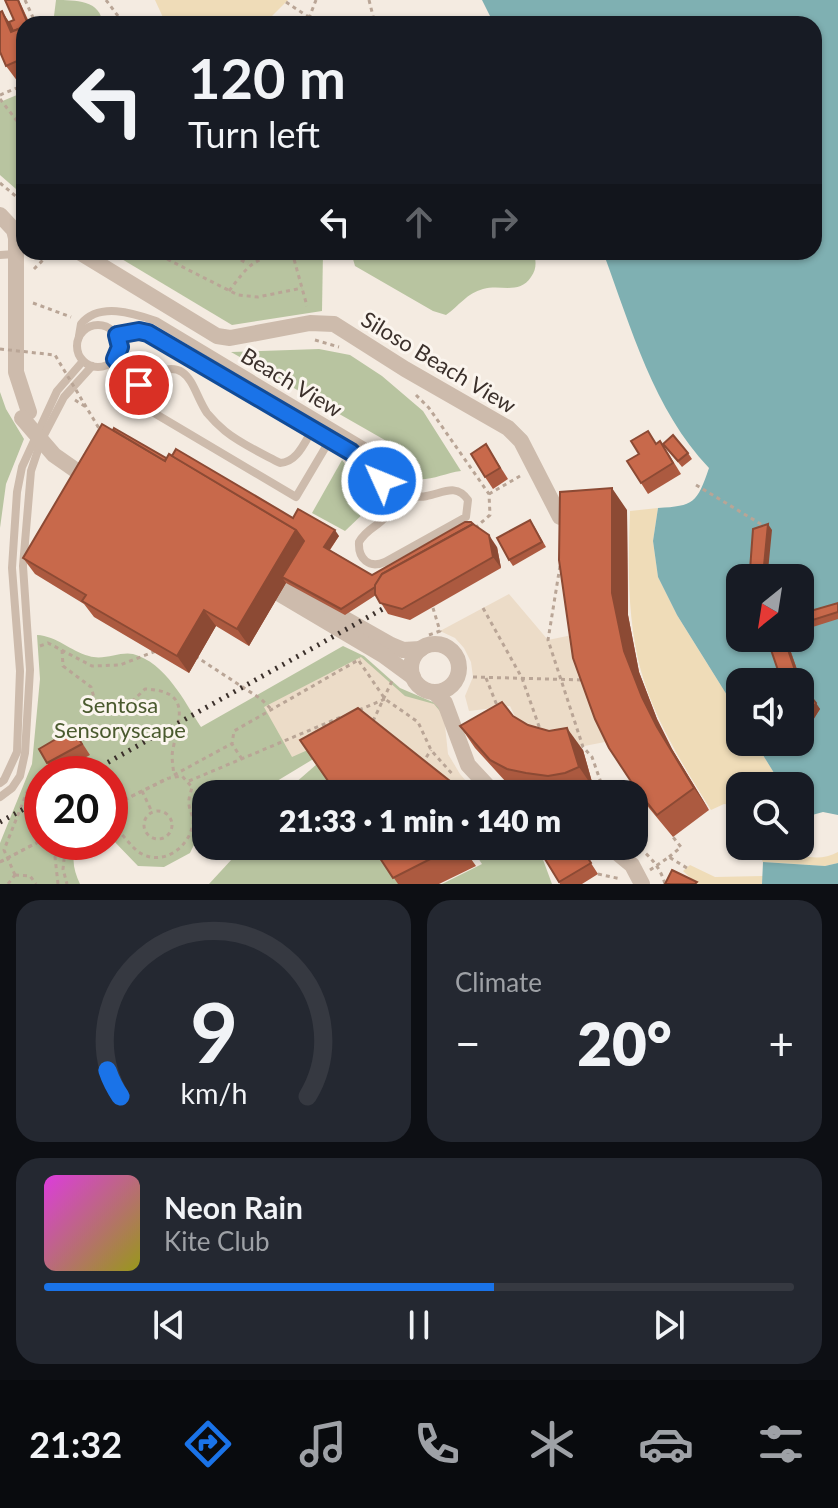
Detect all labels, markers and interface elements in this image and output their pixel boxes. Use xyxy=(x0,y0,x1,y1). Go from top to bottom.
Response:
text: 120 m xyxy=(188,44,346,111)
icon: left xyxy=(56,48,160,152)
text: Turn left xyxy=(188,112,320,156)
icon: left xyxy=(313,200,357,244)
icon: ahead xyxy=(397,200,441,244)
icon: right xyxy=(481,200,525,244)
street label: Siloso Beach View xyxy=(357,305,521,419)
street label: Beach View xyxy=(237,341,347,423)
pin xyxy=(105,351,173,419)
icon: arrive xyxy=(117,363,161,407)
position arrow xyxy=(340,439,424,523)
north arrow xyxy=(726,564,814,652)
map controls xyxy=(726,564,814,860)
button: sound xyxy=(726,668,814,756)
park label: Sentosa Sensoryscape xyxy=(54,691,186,743)
speed limit sign: 20 xyxy=(24,756,128,860)
button: search xyxy=(726,772,814,860)
text: 21:33 · 1 min · 140 m xyxy=(279,802,561,838)
text: Climate xyxy=(455,966,542,998)
text: 9 xyxy=(189,981,238,1081)
text: 20° xyxy=(577,1007,672,1079)
text: − xyxy=(455,1017,481,1069)
text: + xyxy=(768,1017,794,1069)
text: km/h xyxy=(180,1076,247,1110)
text: Neon Rain xyxy=(164,1189,303,1225)
text: Kite Club xyxy=(164,1225,270,1257)
icon: previous xyxy=(147,1303,191,1347)
icon: pause xyxy=(397,1303,441,1347)
icon: next xyxy=(647,1303,691,1347)
icon: directions xyxy=(180,1416,236,1472)
icon: music xyxy=(295,1416,351,1472)
icon: phone xyxy=(409,1416,465,1472)
icon: climate xyxy=(524,1416,580,1472)
icon: car xyxy=(638,1416,694,1472)
icon: filters xyxy=(753,1416,809,1472)
text: 21:32 xyxy=(29,1422,122,1466)

